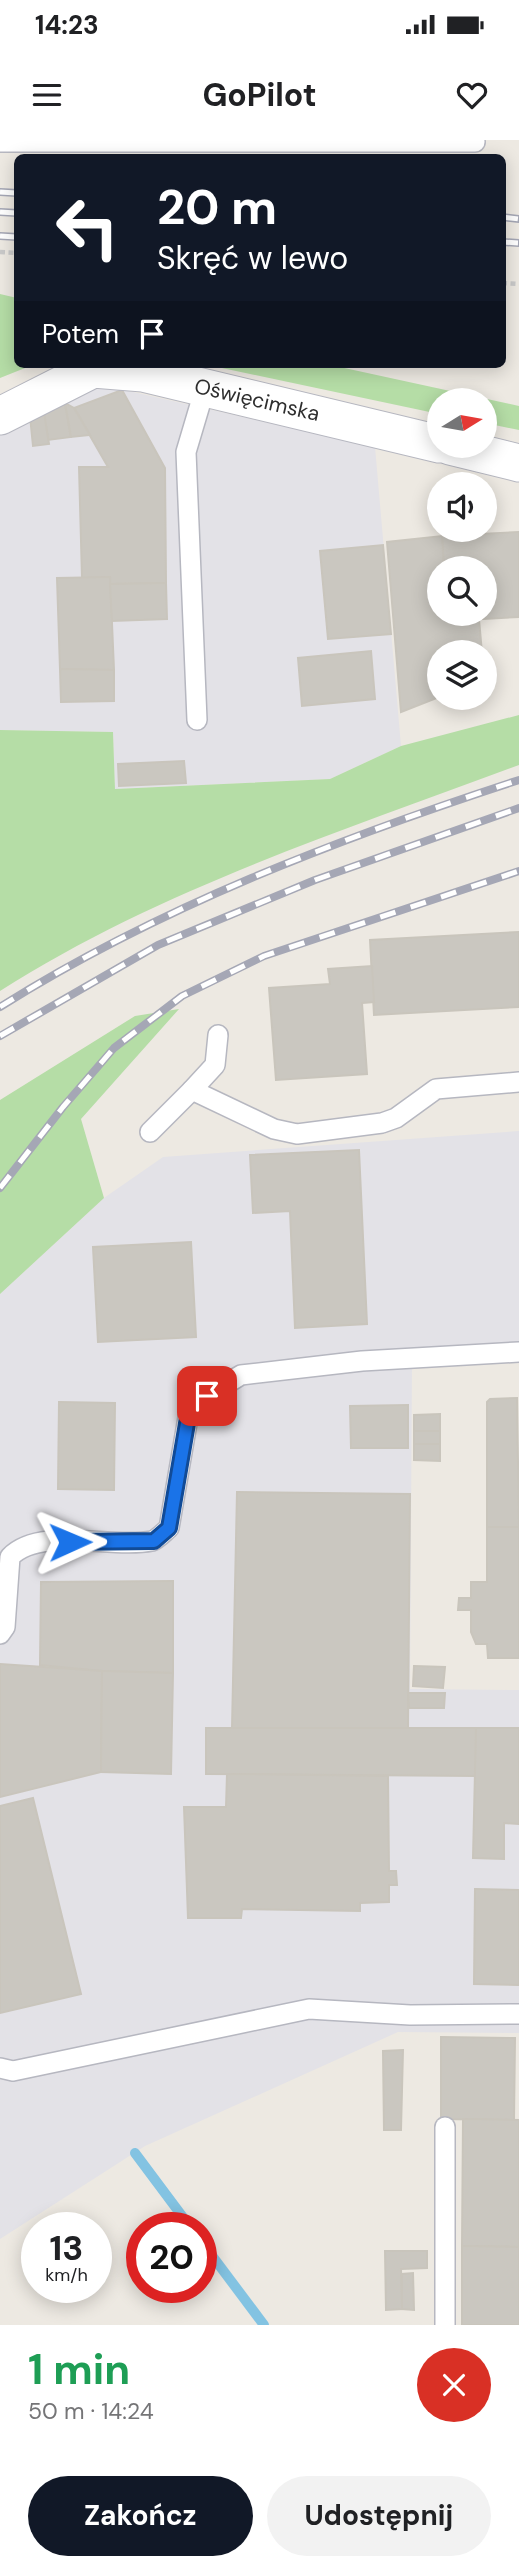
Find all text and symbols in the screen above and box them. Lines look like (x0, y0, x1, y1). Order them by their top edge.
text: 14:23 (35, 8, 99, 42)
text: GoPilot (202, 74, 317, 116)
icon: menu (28, 76, 66, 114)
icon: heart (453, 76, 491, 114)
text: 20 m (157, 175, 277, 239)
icon: left (42, 182, 133, 273)
text: Skręć w lewo (157, 237, 348, 279)
icon: arrive (133, 315, 171, 353)
text: Potem (42, 317, 119, 351)
street label: Oświęcimska (192, 372, 322, 428)
north arrow (427, 388, 497, 458)
map controls (427, 388, 497, 710)
button: sound (427, 472, 497, 542)
button: search (427, 556, 497, 626)
button: layers (427, 640, 497, 710)
pin (177, 1366, 237, 1426)
icon: arrive (188, 1377, 226, 1415)
position arrow (33, 1505, 107, 1579)
speed limit sign: 20 (126, 2212, 217, 2303)
text: 13 (50, 2225, 83, 2271)
text: km/h (45, 2263, 88, 2287)
text: 1 min (28, 2342, 130, 2397)
button: close (417, 2348, 491, 2422)
text: 50 m · 14:24 (28, 2396, 154, 2426)
button: Zakończ (28, 2476, 253, 2556)
button: Udostępnij (267, 2476, 491, 2556)

